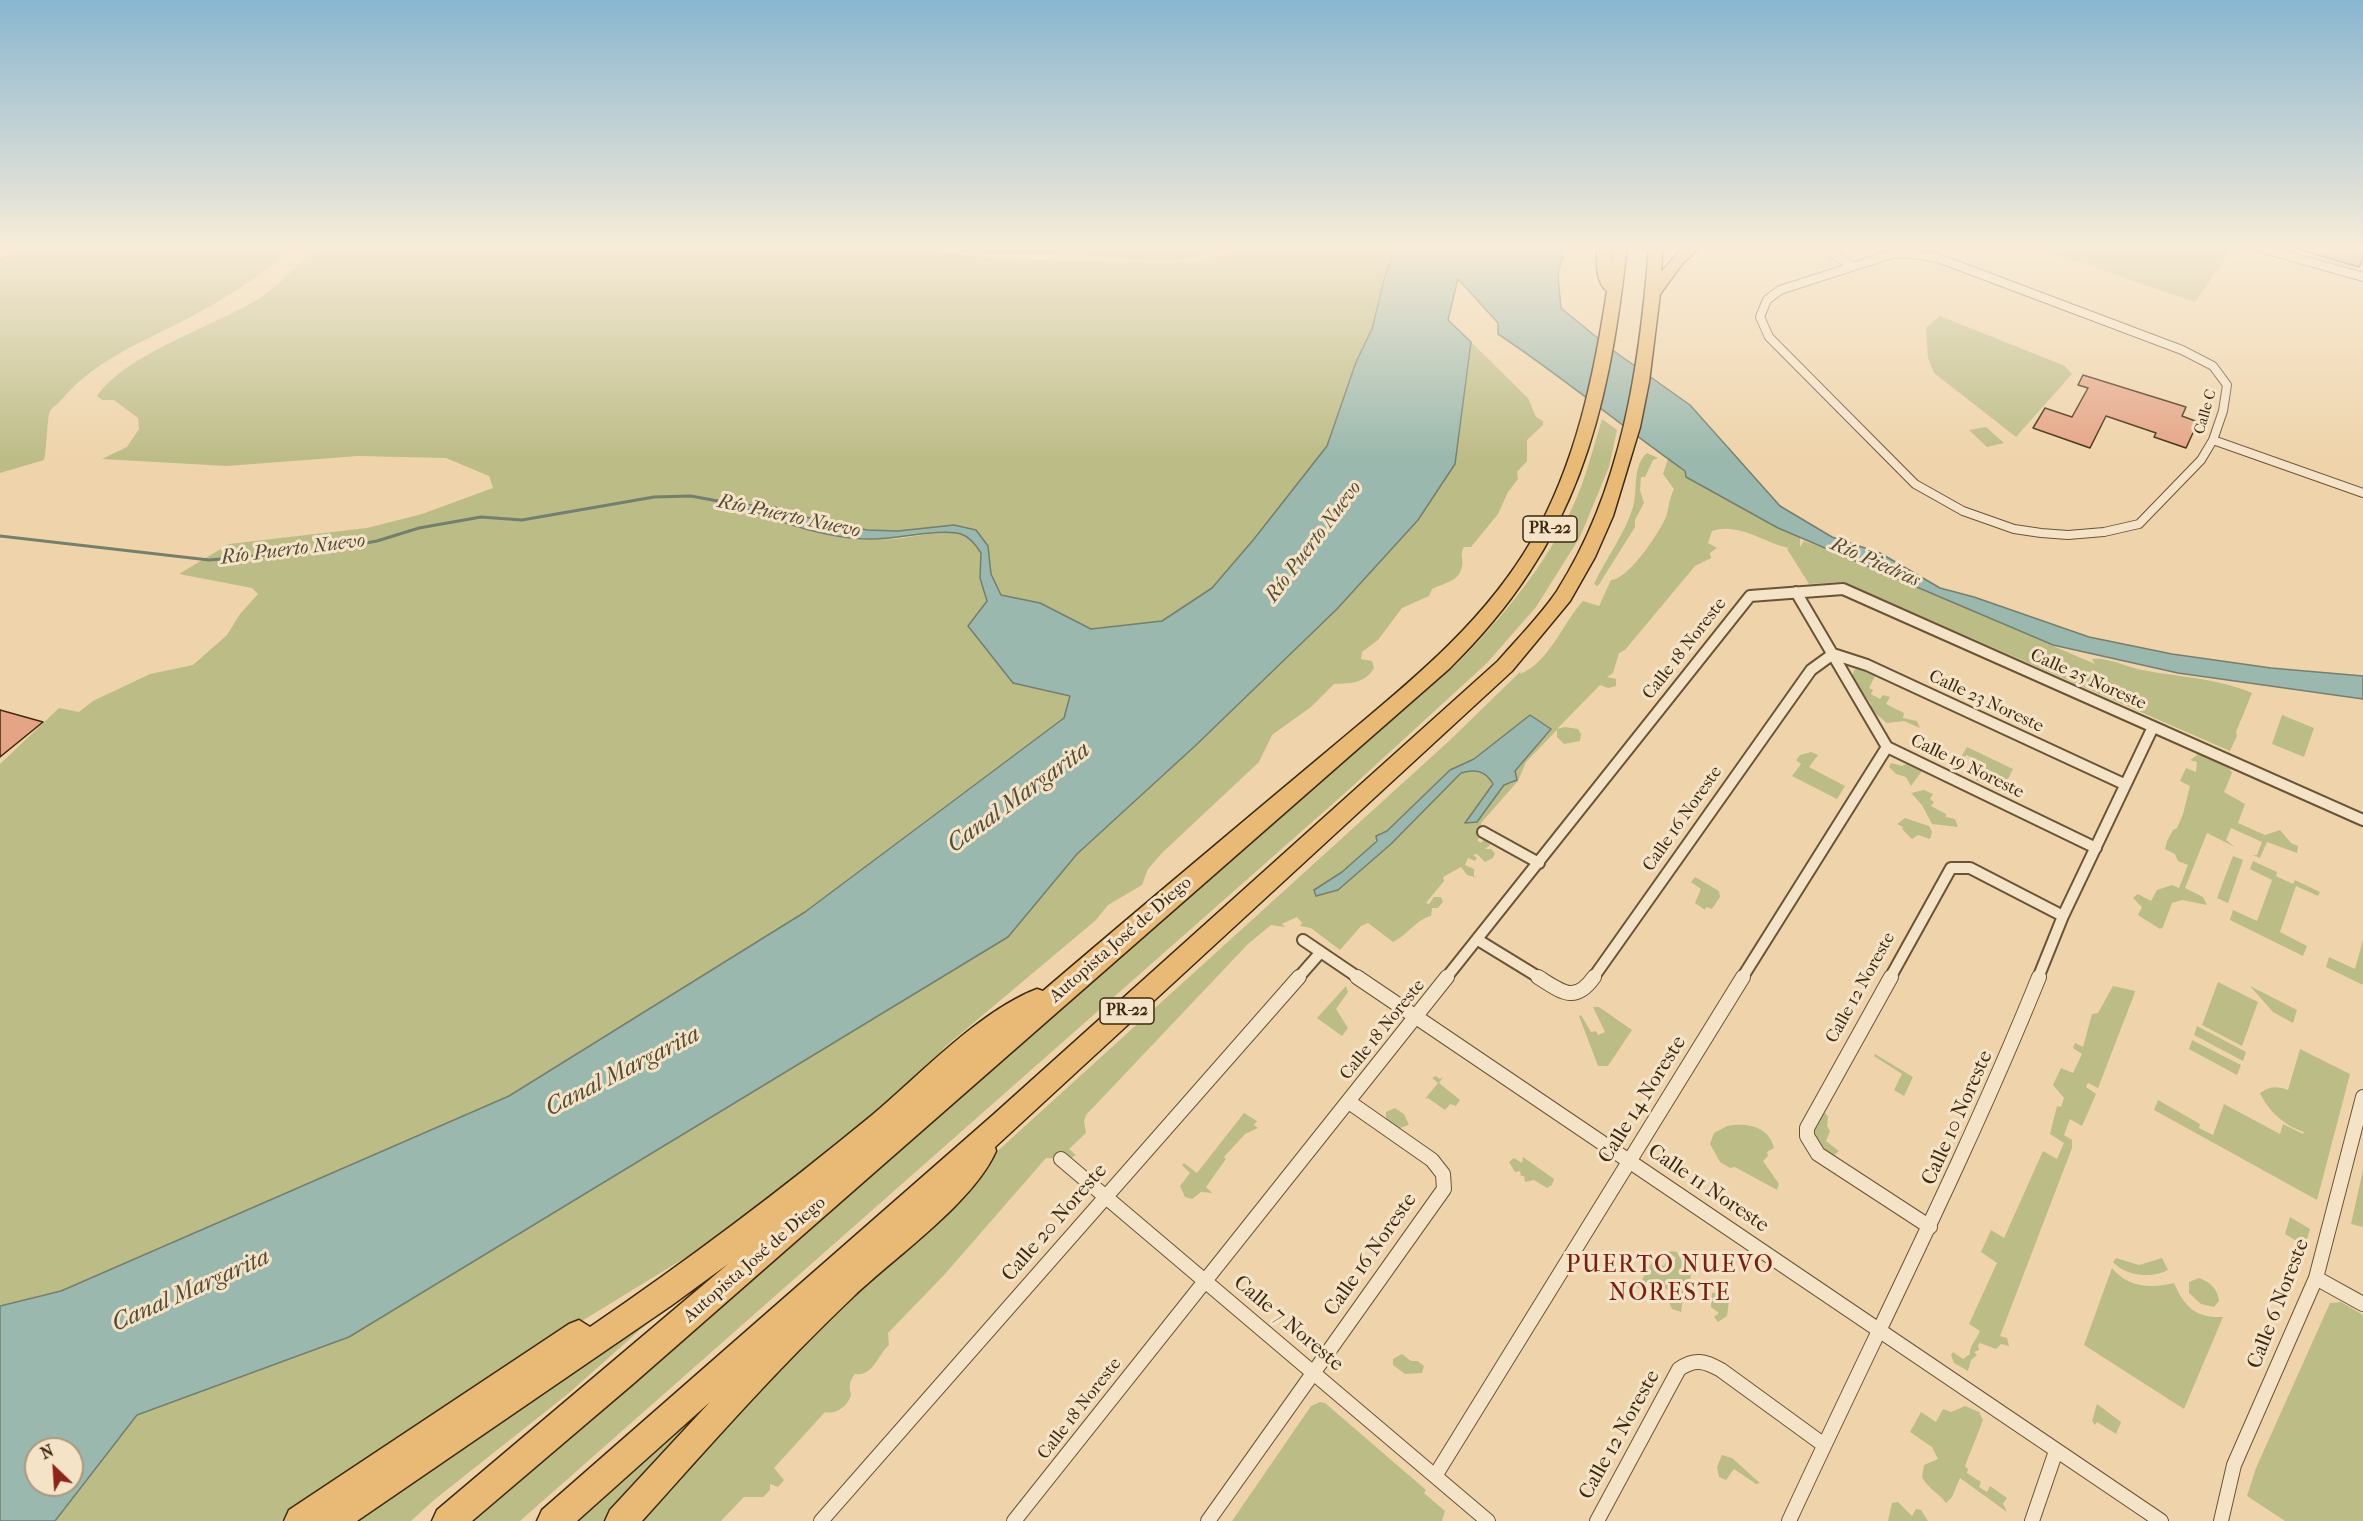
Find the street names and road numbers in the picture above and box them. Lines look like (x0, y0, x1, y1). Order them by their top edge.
street label: Calle C (2191, 387, 2221, 437)
road number: PR-22 (1523, 516, 1577, 542)
street label: Calle 18 Noreste (1639, 594, 1731, 704)
street label: Calle 25 Noreste (2027, 645, 2149, 715)
street label: Calle 23 Noreste (1925, 666, 2047, 738)
street label: Calle 19 Noreste (1907, 730, 2027, 804)
street label: Calle 16 Noreste (1639, 762, 1727, 876)
street label: Autopista José de Diego (1045, 872, 1197, 1008)
street label: Calle 12 Noreste (1822, 929, 1900, 1047)
street label: Calle 18 Noreste (1336, 975, 1430, 1085)
road number: PR-22 (1100, 998, 1154, 1024)
street label: Calle 14 Noreste (1594, 1032, 1692, 1168)
street label: Calle 10 Noreste (1917, 1047, 1999, 1189)
street label: Calle 11 Noreste (1643, 1139, 1773, 1239)
street label: Calle 20 Noreste (997, 1159, 1113, 1287)
street label: Calle 16 Noreste (1319, 1189, 1423, 1321)
street label: Autopista José de Diego (679, 1192, 831, 1328)
street label: Calle 6 Noreste (2243, 1236, 2315, 1372)
street label: Calle 7 Noreste (1228, 1271, 1348, 1377)
street label: Calle 18 Noreste (1034, 1354, 1126, 1464)
street label: Calle 12 Noreste (1574, 1366, 1666, 1504)

